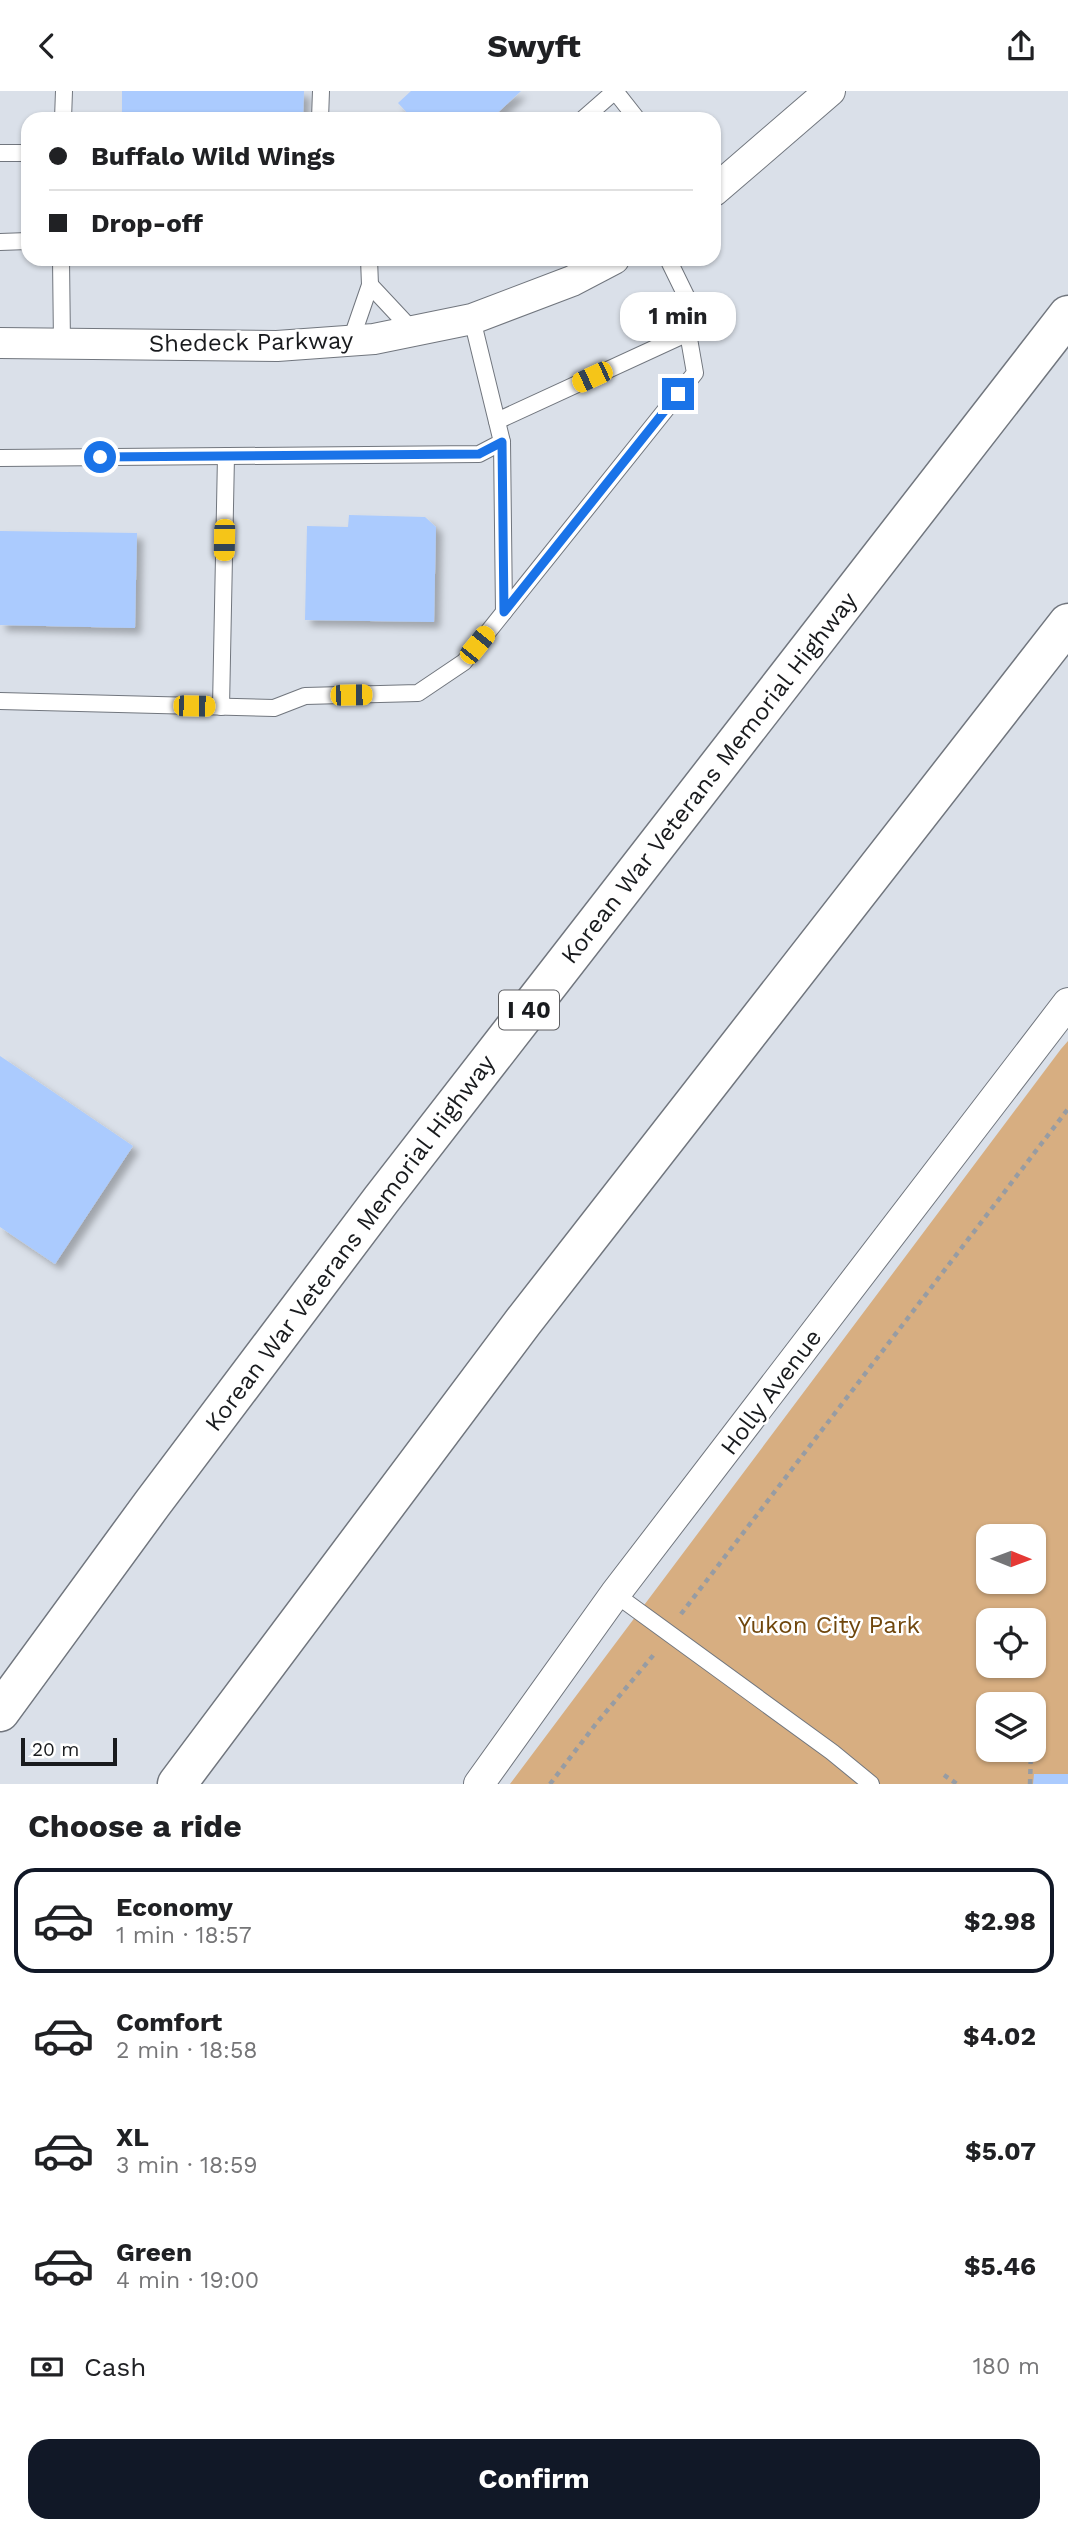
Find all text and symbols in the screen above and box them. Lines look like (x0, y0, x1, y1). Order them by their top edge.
icon: back (28, 27, 66, 65)
text: Swyft (487, 27, 581, 65)
icon: share (1002, 27, 1040, 65)
text: Buffalo Wild Wings (91, 141, 335, 171)
text: Drop-off (91, 208, 203, 238)
callout: 1 min (620, 293, 736, 341)
text: 1 min (648, 303, 708, 330)
street label: Shedeck Parkway (149, 326, 354, 358)
car (569, 359, 616, 395)
route end (662, 378, 694, 410)
route start (84, 441, 116, 473)
car (214, 519, 235, 561)
street label: Korean War Veterans Memorial Highway (555, 586, 863, 969)
car (456, 622, 499, 668)
car (330, 684, 373, 706)
car (173, 695, 216, 717)
road number: I 40 (499, 991, 559, 1029)
street label: Korean War Veterans Memorial Highway (199, 1049, 501, 1437)
street label: Holly Avenue (715, 1324, 827, 1460)
north arrow (976, 1524, 1046, 1594)
map controls (976, 1524, 1046, 1762)
button: locate (976, 1608, 1046, 1678)
park label: Yukon City Park (738, 1611, 921, 1639)
button: layers (976, 1692, 1046, 1762)
scale bar (21, 1735, 117, 1767)
text: 20 m (32, 1738, 79, 1761)
text: Choose a ride (28, 1807, 242, 1845)
icon: car (32, 1889, 95, 1952)
text: Economy (116, 1892, 233, 1922)
text: $2.98 (964, 1906, 1036, 1936)
text: 1 min · 18:57 (116, 1922, 252, 1949)
icon: car (32, 2004, 95, 2067)
text: Comfort (116, 2007, 222, 2037)
text: $4.02 (963, 2021, 1036, 2051)
text: 2 min · 18:58 (116, 2037, 257, 2064)
icon: car (32, 2119, 95, 2182)
text: XL (116, 2122, 149, 2152)
text: $5.07 (965, 2136, 1036, 2166)
text: 3 min · 18:59 (116, 2152, 257, 2179)
icon: car (32, 2234, 95, 2297)
text: Green (116, 2237, 192, 2267)
text: $5.46 (964, 2251, 1036, 2281)
text: 4 min · 19:00 (116, 2267, 259, 2294)
icon: cash (28, 2348, 66, 2386)
text: Cash (84, 2352, 146, 2382)
text: 180 m (973, 2353, 1040, 2380)
button: Confirm (28, 2439, 1040, 2519)

